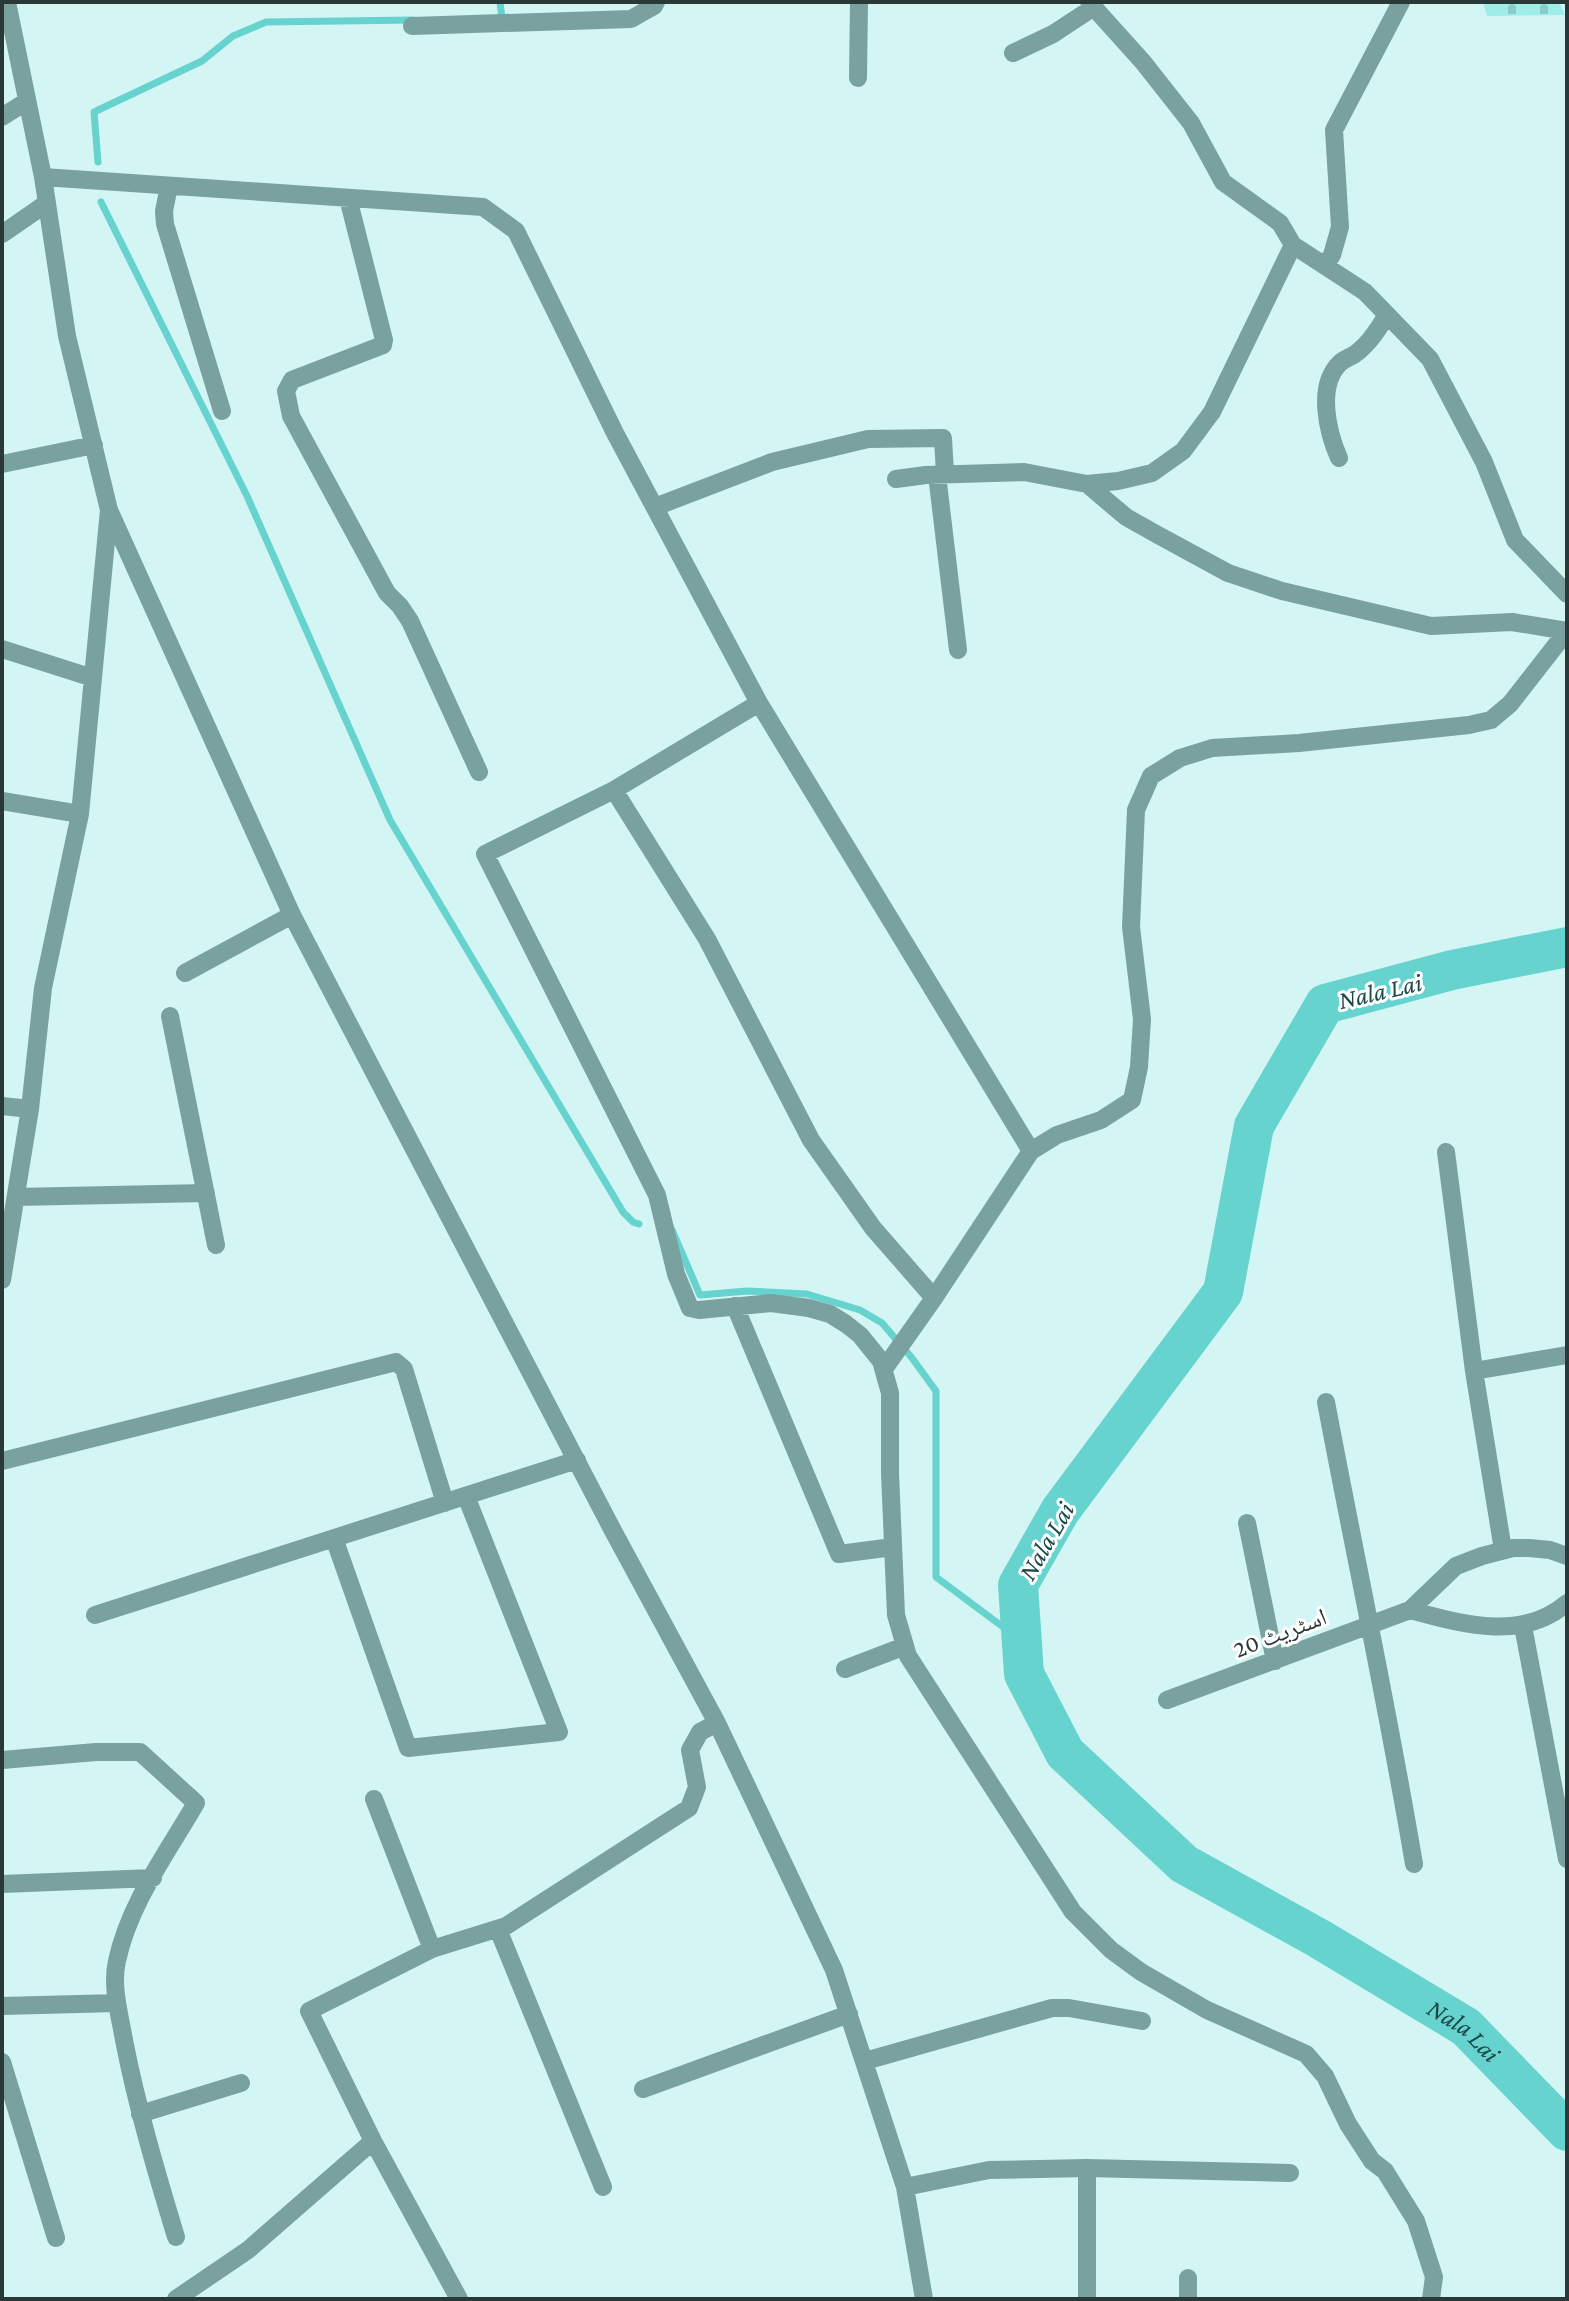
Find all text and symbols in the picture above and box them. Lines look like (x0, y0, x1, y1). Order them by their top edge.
water label: Nala Lai (1335, 968, 1425, 1015)
water label: Nala Lai (1013, 1497, 1080, 1585)
street label: اسٹریٹ 20 (1230, 1603, 1330, 1663)
water label: Nala Lai (1422, 1993, 1506, 2068)

